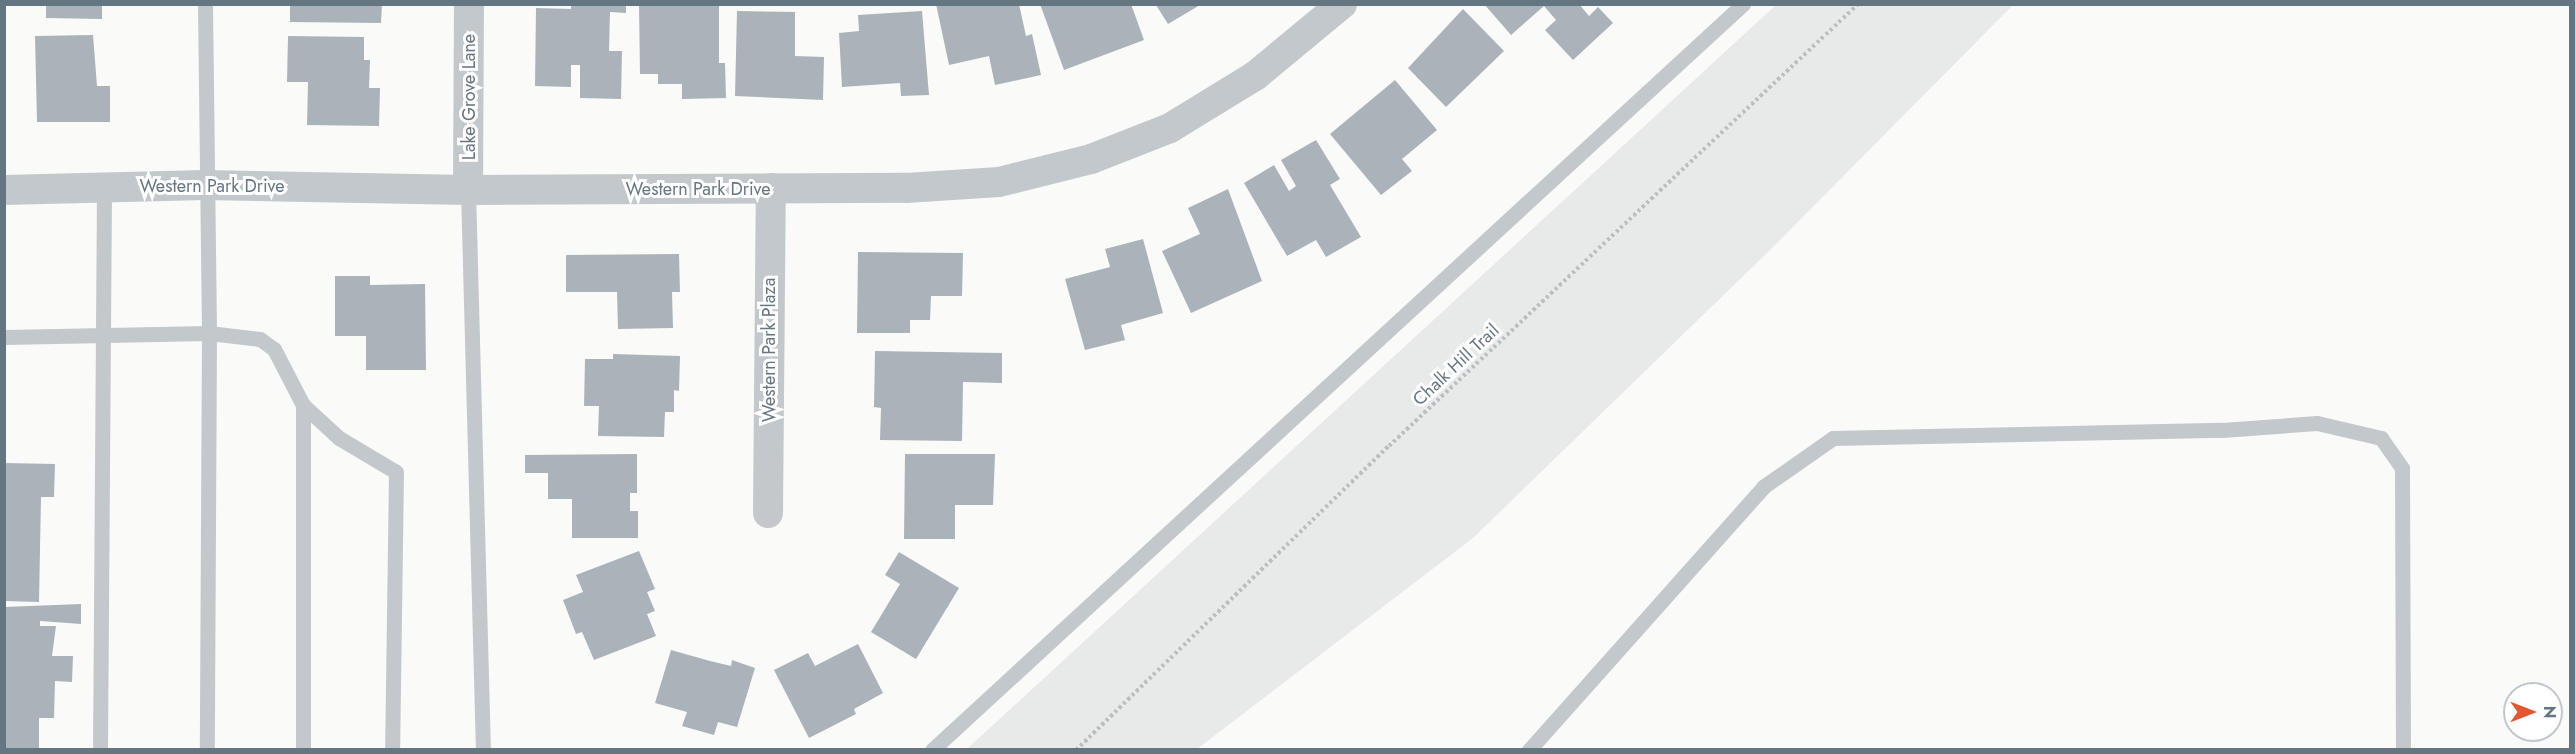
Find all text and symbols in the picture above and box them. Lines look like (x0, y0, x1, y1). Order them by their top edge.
street label: Lake Grove Lane (458, 34, 480, 160)
street label: Western Park Drive (139, 175, 285, 197)
street label: Western Park Drive (625, 178, 771, 200)
street label: Western Park Plaza (758, 278, 780, 422)
street label: Chalk Hill Trail (1409, 320, 1503, 410)
north arrow (2503, 682, 2563, 742)
text: N (2538, 706, 2561, 718)

